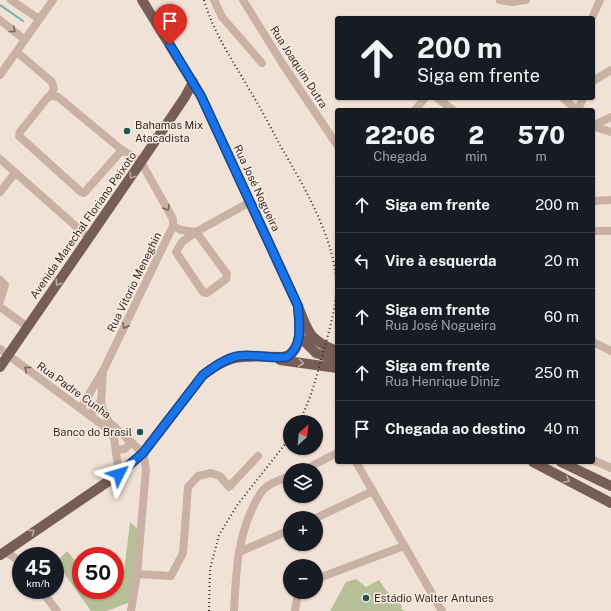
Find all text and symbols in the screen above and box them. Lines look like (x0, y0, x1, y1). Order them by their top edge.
pin (153, 4, 187, 45)
icon: arrive (159, 10, 181, 32)
street label: Rua Joaquim Dutra (268, 24, 330, 110)
one-way arrow (8, 25, 15, 32)
text: 200 m (417, 31, 502, 64)
icon: ahead (351, 32, 403, 84)
text: Siga em frente (417, 65, 540, 86)
place label: Bahamas Mix Atacadista (135, 119, 203, 144)
text: 22:06 (365, 121, 435, 149)
text: 2 (469, 121, 484, 149)
text: 570 (517, 121, 565, 149)
marker: Bahamas Mix Atacadista (122, 126, 132, 136)
street label: Rua José Nogueira (232, 143, 282, 233)
street label: Avenida Marechal Floriano Peixoto (28, 149, 138, 301)
text: Chegada (373, 149, 427, 164)
text: min (465, 149, 487, 164)
text: m (536, 149, 547, 164)
one-way arrow (130, 171, 137, 178)
icon: ahead (351, 194, 373, 216)
text: Siga em frente (385, 196, 490, 213)
text: 200 m (535, 196, 579, 213)
one-way arrow (162, 204, 170, 212)
street label: Rua Vitorio Meneghin (105, 230, 163, 334)
icon: left (351, 250, 373, 272)
text: Vire à esquerda (385, 252, 497, 269)
text: 20 m (544, 252, 579, 269)
one-way arrow (56, 278, 63, 285)
text: Siga em frente (385, 301, 490, 318)
icon: ahead (351, 306, 373, 328)
text: 60 m (544, 308, 579, 325)
text: Rua José Nogueira (385, 318, 496, 333)
one-way arrow (122, 321, 130, 329)
text: Siga em frente (385, 357, 490, 374)
one-way arrow (298, 358, 304, 367)
street label: Rua Padre Cunha (35, 359, 113, 421)
icon: ahead (351, 362, 373, 384)
text: 250 m (535, 364, 579, 381)
one-way arrow (24, 366, 31, 374)
text: Rua Henrique Diniz (385, 374, 500, 389)
north arrow (283, 415, 323, 455)
map controls (283, 415, 323, 599)
icon: arrive (351, 418, 373, 440)
text: Chegada ao destino (385, 420, 526, 437)
text: 40 m (544, 420, 579, 437)
place label: Banco do Brasil (53, 426, 132, 438)
marker: Banco do Brasil (135, 427, 145, 437)
position arrow (98, 453, 140, 495)
button: layers (283, 463, 323, 503)
one-way arrow (562, 475, 570, 483)
button: + (283, 511, 323, 551)
one-way arrow (28, 529, 35, 537)
speed limit sign: 50 (72, 547, 124, 599)
text: 45 (25, 556, 51, 580)
button: − (283, 559, 323, 599)
text: km/h (26, 577, 50, 589)
place label: Estádio Walter Antunes (374, 592, 494, 604)
marker: Estádio Walter Antunes (361, 593, 371, 603)

